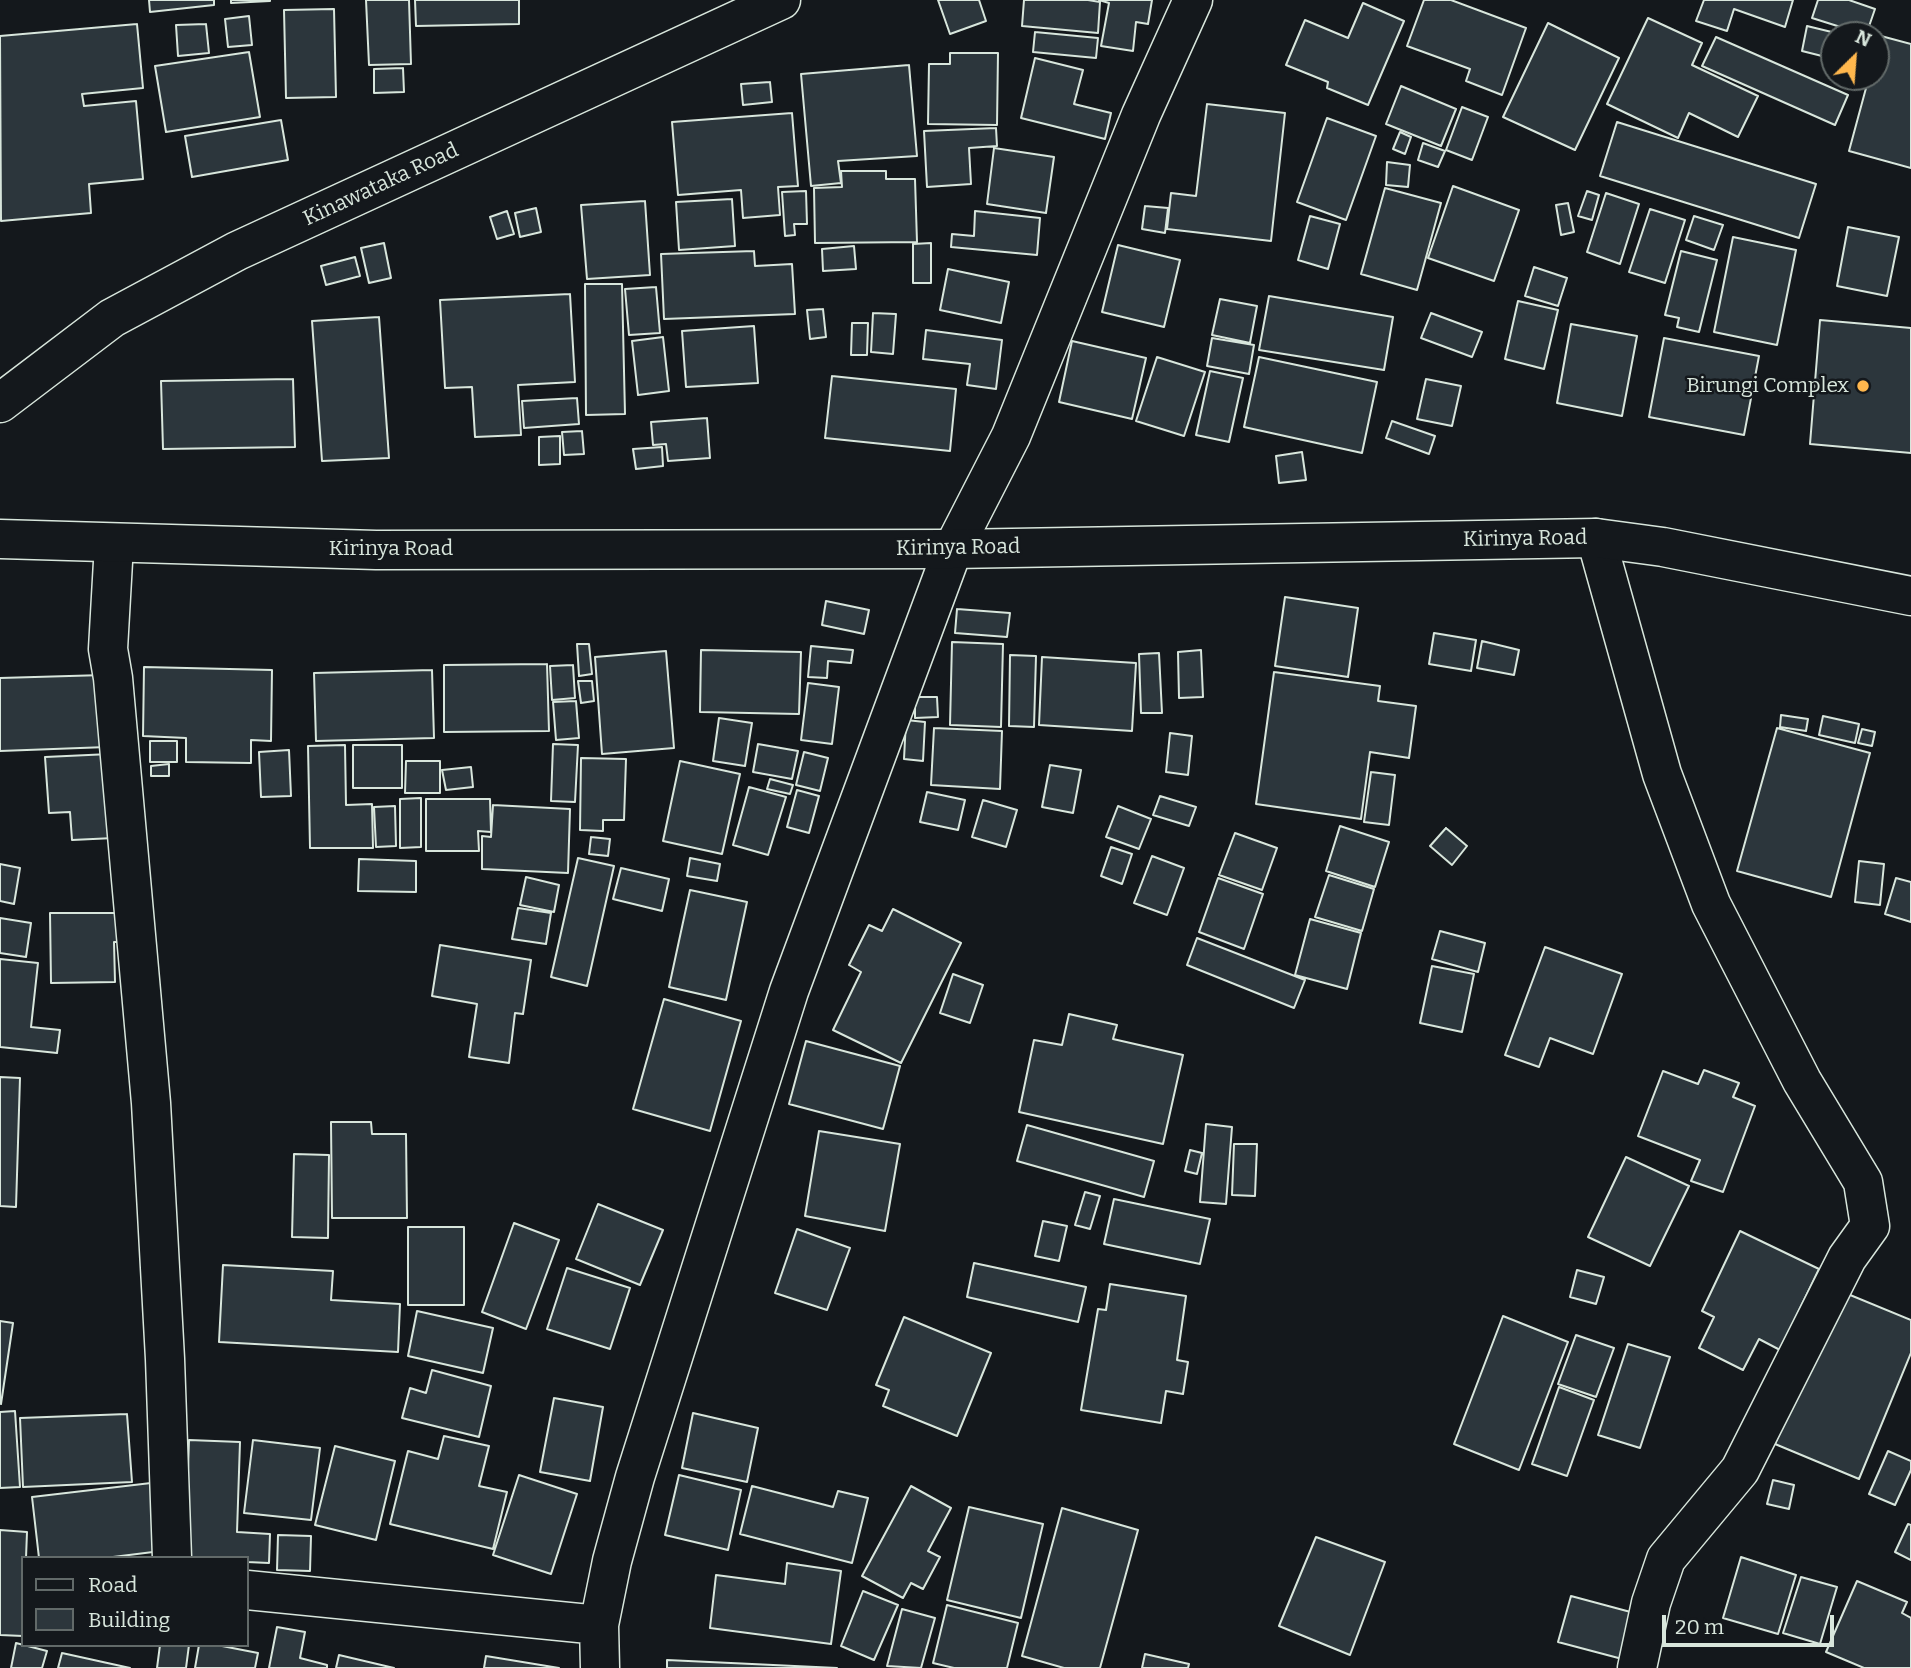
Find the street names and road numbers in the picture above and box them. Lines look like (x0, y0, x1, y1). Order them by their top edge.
street label: Kinawataka Road (299, 138, 463, 232)
street label: Kirinya Road (1463, 525, 1587, 553)
street label: Kirinya Road (896, 534, 1020, 562)
street label: Kirinya Road (329, 536, 453, 562)

